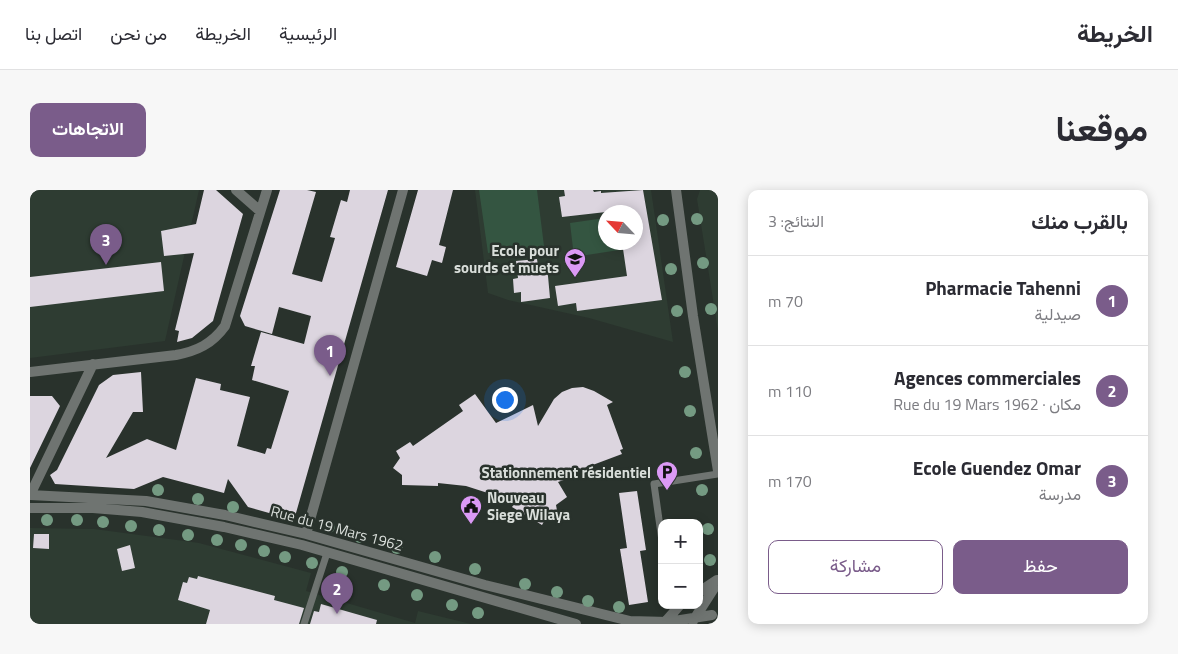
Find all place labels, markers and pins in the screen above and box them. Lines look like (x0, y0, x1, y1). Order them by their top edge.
pin: 3 (90, 224, 122, 265)
place label: Ecole pour sourds et muets (454, 239, 559, 279)
school or university icon: Ecole pour sourds et muets (563, 247, 587, 278)
pin: 1 (314, 335, 346, 376)
parking icon: Stationnement résidentiel (655, 460, 679, 491)
place label: Stationnement résidentiel (482, 461, 651, 484)
place label: Nouveau Siege Wilaya (487, 486, 570, 526)
public building icon: Nouveau Siege Wilaya (459, 494, 483, 525)
pin: 2 (321, 573, 353, 614)

